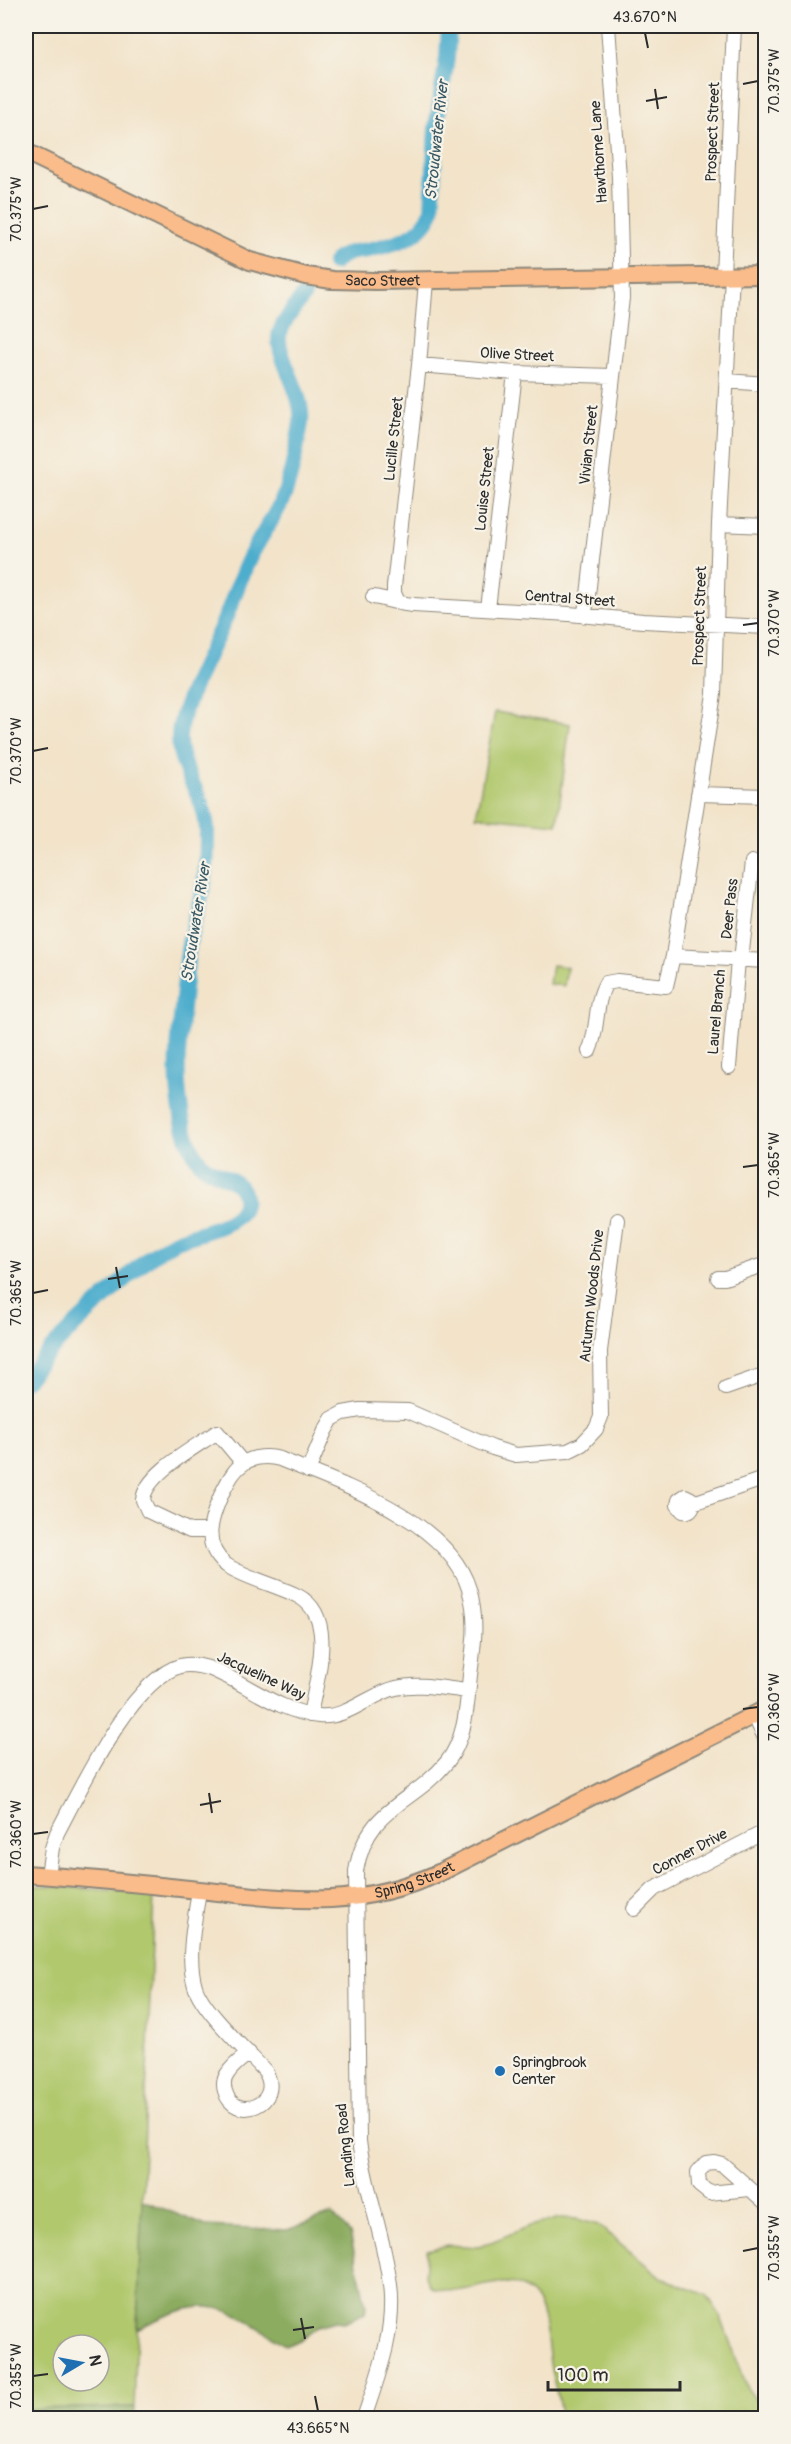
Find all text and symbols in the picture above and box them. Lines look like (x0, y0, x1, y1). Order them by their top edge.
text: 43.670°N (613, 8, 677, 27)
text: 70.375°W (765, 48, 784, 114)
water label: Stroudwater River (421, 77, 453, 201)
street label: Prospect Street (702, 81, 724, 182)
street label: Hawthorne Lane (586, 99, 612, 204)
text: 70.375°W (7, 176, 26, 242)
street label: Saco Street (345, 271, 421, 291)
street label: Olive Street (479, 344, 556, 366)
street label: Lucille Street (380, 395, 408, 482)
street label: Vivian Street (575, 403, 603, 486)
street label: Louise Street (471, 445, 499, 532)
street label: Prospect Street (689, 565, 711, 666)
street label: Central Street (524, 586, 617, 612)
text: 70.370°W (765, 589, 784, 657)
text: 70.370°W (7, 717, 26, 785)
water label: Stroudwater River (177, 859, 216, 983)
street label: Deer Pass (717, 877, 743, 940)
street label: Laurel Branch (704, 969, 730, 1055)
text: 70.365°W (765, 1132, 784, 1198)
street label: Autumn Woods Drive (576, 1228, 608, 1363)
text: 70.365°W (7, 1260, 26, 1326)
street label: Jacqueline Way (214, 1647, 309, 1705)
text: 70.360°W (765, 1673, 784, 1741)
text: 70.360°W (7, 1800, 26, 1868)
street label: Conner Drive (649, 1824, 731, 1880)
street label: Spring Street (373, 1857, 458, 1903)
place label: Springbrook Center (512, 2053, 587, 2089)
marker: Springbrook Center (493, 2064, 507, 2078)
street label: Landing Road (332, 2102, 360, 2188)
text: 70.355°W (765, 2215, 784, 2281)
north arrow (51, 2333, 111, 2393)
text: 70.355°W (7, 2343, 26, 2409)
text: N (84, 2354, 106, 2368)
scale bar (548, 2354, 680, 2392)
text: 100 m (557, 2364, 609, 2387)
text: 43.665°N (287, 2419, 349, 2438)

